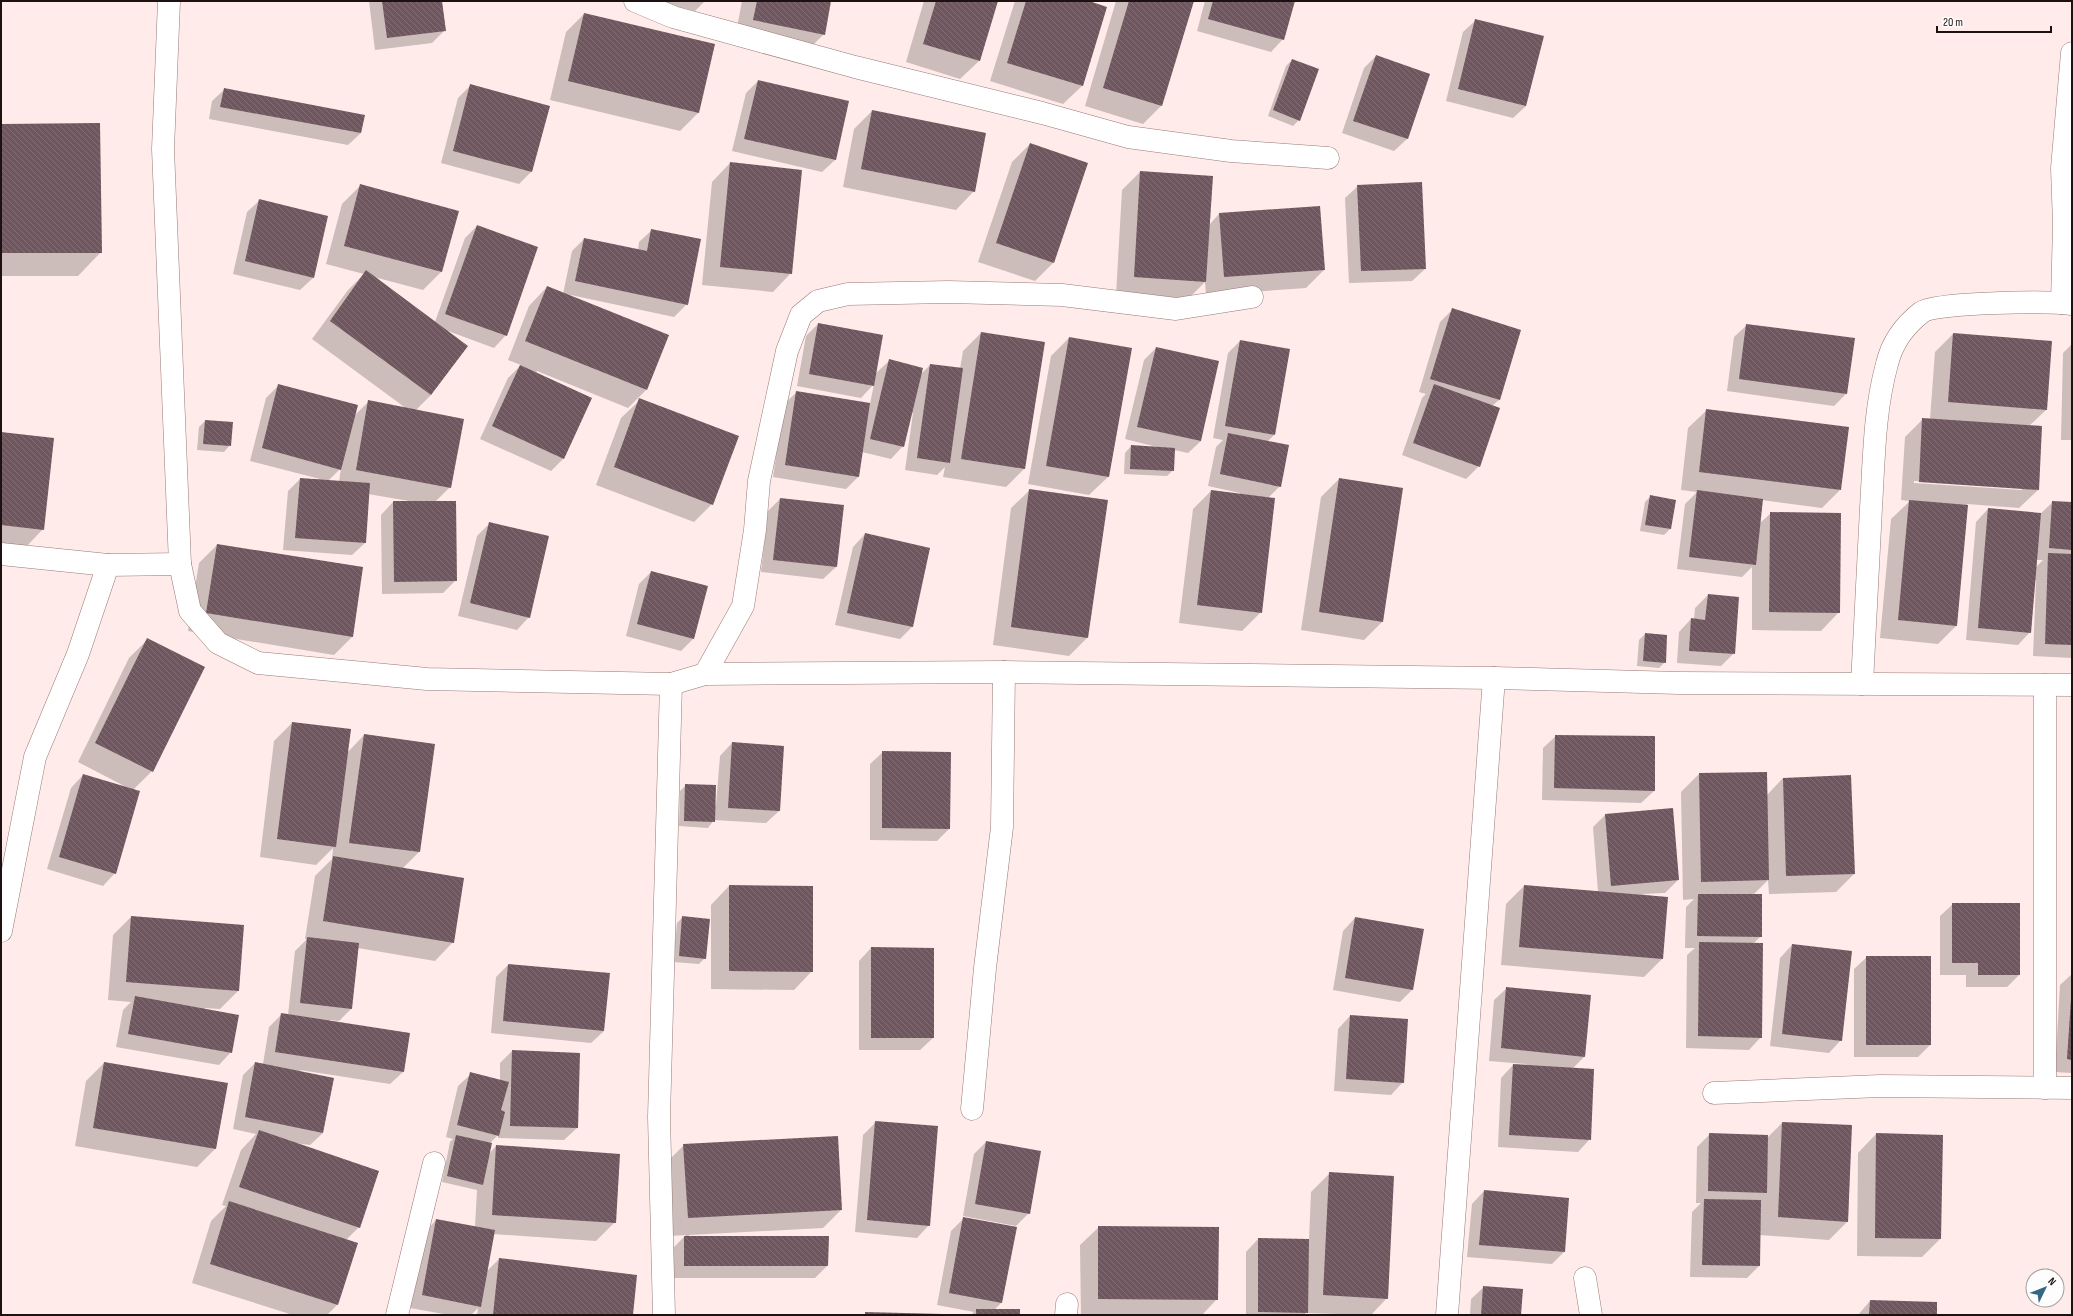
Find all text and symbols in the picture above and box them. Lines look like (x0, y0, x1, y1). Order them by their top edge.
scale bar (1937, 8, 2051, 34)
text: 20 m (1943, 15, 1963, 30)
north arrow (2025, 1268, 2065, 1308)
text: N (2045, 1275, 2059, 1288)

